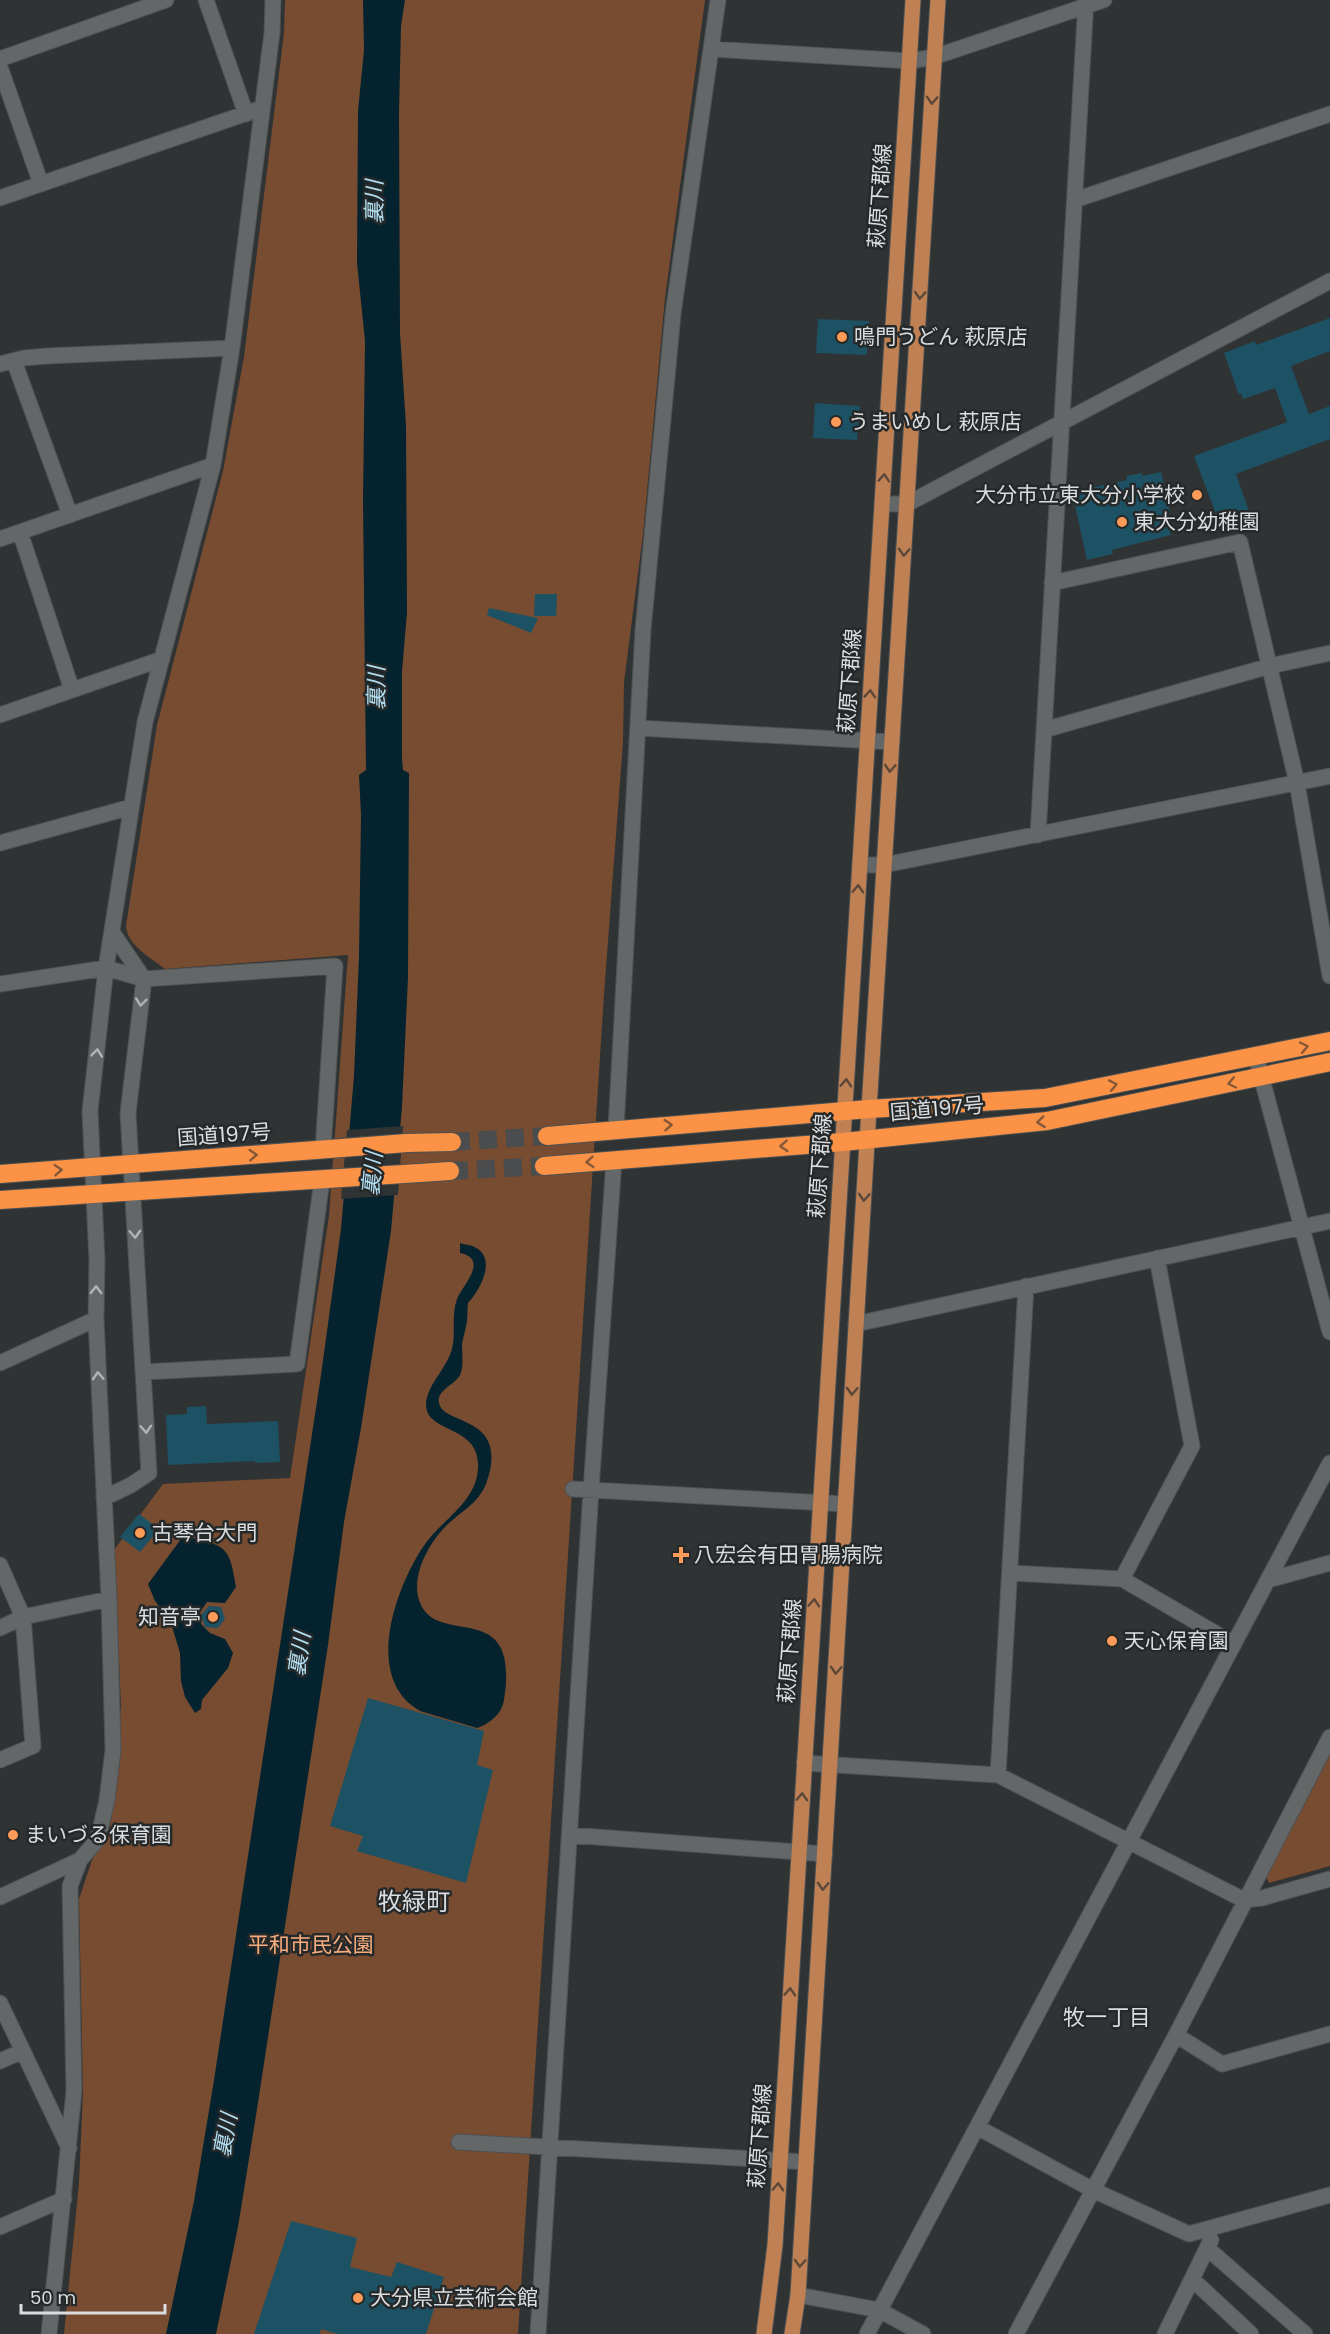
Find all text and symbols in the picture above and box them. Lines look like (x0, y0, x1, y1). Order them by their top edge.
one-way arrow (925, 96, 938, 105)
street label: 萩原下郡線 (861, 143, 898, 249)
water label: 裏川 (359, 178, 390, 224)
one-way arrow (913, 290, 926, 299)
place label: 鳴門うどん 萩原店 (854, 322, 1028, 351)
marker: 鳴門うどん 萩原店 (835, 330, 849, 344)
place label: うまいめし 萩原店 (848, 407, 1022, 436)
marker: うまいめし 萩原店 (829, 415, 843, 429)
one-way arrow (877, 474, 890, 483)
place label: 大分市立東大分小学校 (975, 480, 1185, 509)
marker: 大分市立東大分小学校 (1190, 488, 1204, 502)
place label: 東大分幼稚園 (1134, 507, 1260, 536)
marker: 東大分幼稚園 (1115, 515, 1129, 529)
one-way arrow (897, 548, 910, 557)
street label: 萩原下郡線 (831, 628, 868, 734)
water label: 裏川 (361, 664, 392, 710)
one-way arrow (864, 689, 877, 698)
one-way arrow (884, 763, 897, 773)
one-way arrow (852, 884, 865, 893)
one-way arrow (135, 997, 148, 1006)
one-way arrow (1299, 1041, 1309, 1054)
one-way arrow (90, 1049, 102, 1058)
one-way arrow (1227, 1076, 1237, 1089)
one-way arrow (840, 1079, 853, 1088)
one-way arrow (1108, 1079, 1118, 1092)
street label: 国道197号 (889, 1090, 985, 1127)
street label: 萩原下郡線 (801, 1113, 838, 1219)
one-way arrow (1036, 1115, 1045, 1128)
street label: 国道197号 (176, 1117, 272, 1152)
one-way arrow (664, 1119, 673, 1132)
one-way arrow (779, 1139, 788, 1152)
one-way arrow (248, 1149, 257, 1162)
water label: 裏川 (355, 1149, 390, 1197)
one-way arrow (585, 1155, 594, 1168)
one-way arrow (54, 1164, 63, 1177)
one-way arrow (858, 1192, 871, 1201)
one-way arrow (128, 1230, 141, 1239)
one-way arrow (90, 1286, 102, 1295)
one-way arrow (92, 1372, 105, 1381)
one-way arrow (846, 1387, 859, 1396)
one-way arrow (139, 1424, 152, 1433)
place label: 古琴台大門 (152, 1518, 257, 1547)
marker: 古琴台大門 (133, 1526, 147, 1540)
place label: 八宏会有田胃腸病院 (694, 1540, 883, 1569)
marker: 八宏会有田胃腸病院 (672, 1546, 690, 1564)
street label: 萩原下郡線 (771, 1598, 808, 1704)
one-way arrow (807, 1598, 820, 1607)
place label: 知音亭 (138, 1602, 201, 1631)
marker: 知音亭 (206, 1610, 220, 1624)
place label: 天心保育園 (1124, 1626, 1229, 1655)
water label: 裏川 (281, 1628, 318, 1678)
marker: 天心保育園 (1105, 1634, 1119, 1648)
one-way arrow (829, 1665, 842, 1674)
one-way arrow (796, 1793, 809, 1802)
place label: まいづる保育園 (25, 1820, 172, 1849)
marker: まいづる保育園 (6, 1828, 20, 1842)
one-way arrow (816, 1881, 829, 1890)
district label: 牧緑町 (378, 1885, 450, 1918)
park label: 平和市民公園 (248, 1930, 374, 1959)
one-way arrow (783, 1987, 796, 1997)
district label: 牧一丁目 (1063, 2002, 1151, 2033)
street label: 萩原下郡線 (741, 2083, 778, 2189)
water label: 裏川 (206, 2109, 245, 2159)
one-way arrow (771, 2182, 784, 2191)
one-way arrow (794, 2258, 807, 2267)
scale bar (21, 2277, 165, 2315)
place label: 大分県立芸術会館 (370, 2283, 538, 2312)
text: 50 m (30, 2285, 76, 2310)
marker: 大分県立芸術会館 (351, 2291, 365, 2305)

